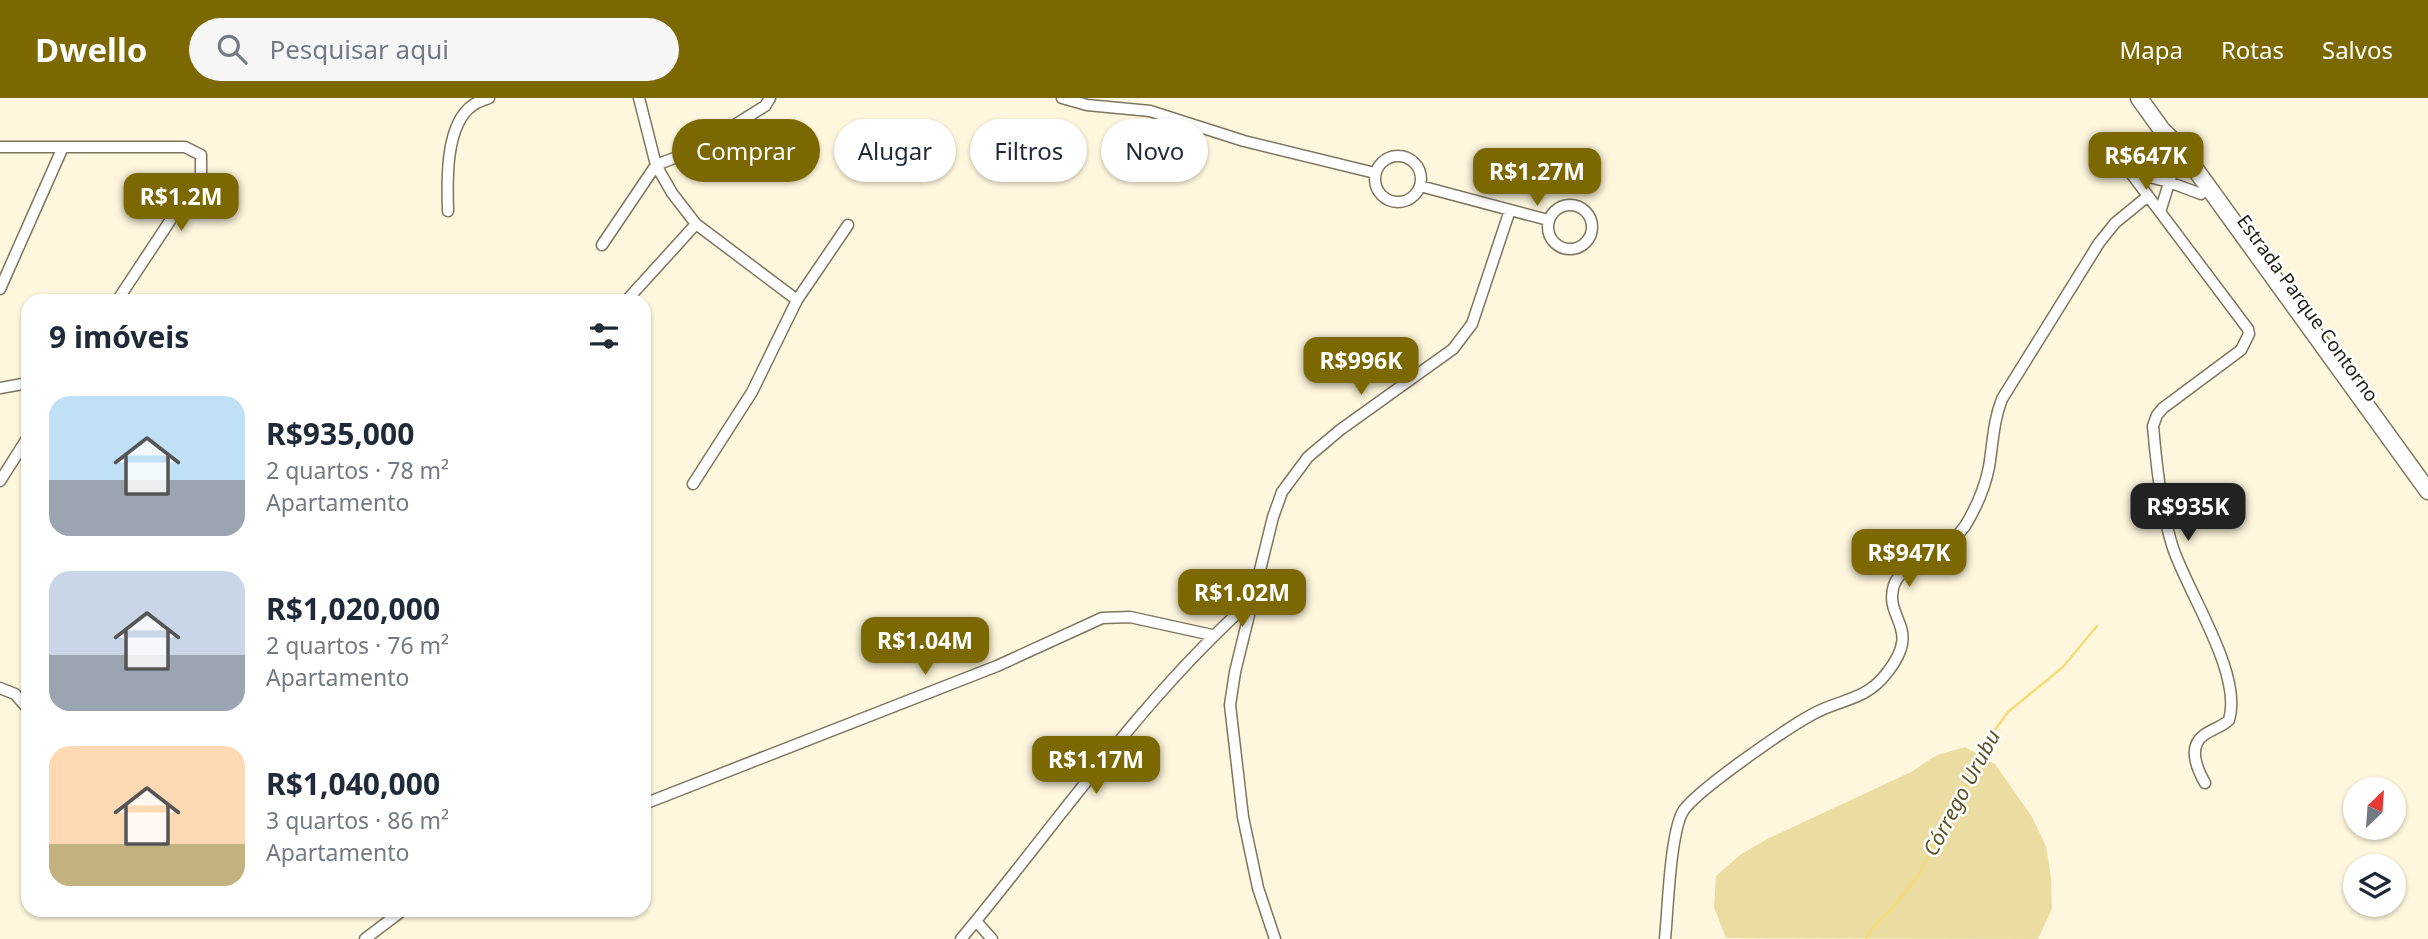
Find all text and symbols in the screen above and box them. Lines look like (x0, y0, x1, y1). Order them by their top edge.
search box (189, 18, 679, 81)
text: Dwello (35, 27, 147, 72)
icon: search (213, 30, 251, 68)
text: Pesquisar aqui (269, 31, 449, 67)
text: Mapa (2119, 33, 2183, 66)
text: Rotas (2221, 33, 2284, 66)
text: Salvos (2322, 33, 2393, 66)
chip: Comprar (672, 119, 820, 182)
chip: Alugar (834, 119, 956, 182)
chip: Filtros (970, 119, 1087, 182)
chip: Novo (1101, 119, 1208, 182)
pin: R$647K (2089, 132, 2203, 192)
text: R$647K (2105, 139, 2187, 171)
pin: R$1.27M (1472, 148, 1602, 208)
text: R$1.27M (1489, 155, 1585, 187)
pin: R$1.2M (124, 174, 238, 233)
text: R$1.2M (140, 180, 222, 212)
street label: Estrada Parque Contorno (2231, 209, 2385, 407)
text: 9 imóveis (49, 316, 189, 357)
icon: filters (585, 317, 623, 355)
pin: R$996K (1304, 338, 1418, 397)
text: R$996K (1320, 344, 1402, 376)
text: R$935,000 (266, 413, 414, 454)
icon: home (105, 424, 189, 508)
text: 2 quartos · 78 m² (266, 454, 449, 486)
pin: R$935K (2131, 484, 2245, 543)
text: Apartamento (266, 486, 409, 518)
text: R$935K (2147, 490, 2229, 522)
pin: R$947K (1852, 530, 1966, 589)
text: R$947K (1868, 536, 1950, 568)
pin: R$1.02M (1177, 570, 1307, 629)
text: R$1.02M (1194, 576, 1290, 608)
text: R$1,020,000 (266, 588, 440, 629)
icon: home (105, 599, 189, 683)
pin: R$1.04M (860, 618, 990, 677)
text: R$1.04M (877, 624, 973, 656)
text: 2 quartos · 76 m² (266, 629, 449, 661)
text: Apartamento (266, 661, 409, 693)
water label: Córrego Urubu (1916, 724, 2006, 861)
pin: R$1.17M (1031, 736, 1161, 796)
text: R$1.17M (1048, 743, 1144, 775)
text: R$1,040,000 (266, 763, 440, 804)
icon: home (105, 774, 189, 858)
north arrow (2343, 777, 2406, 840)
map controls (2343, 777, 2406, 917)
text: 3 quartos · 86 m² (266, 804, 449, 836)
text: Apartamento (266, 836, 409, 868)
button: layers (2343, 854, 2406, 917)

